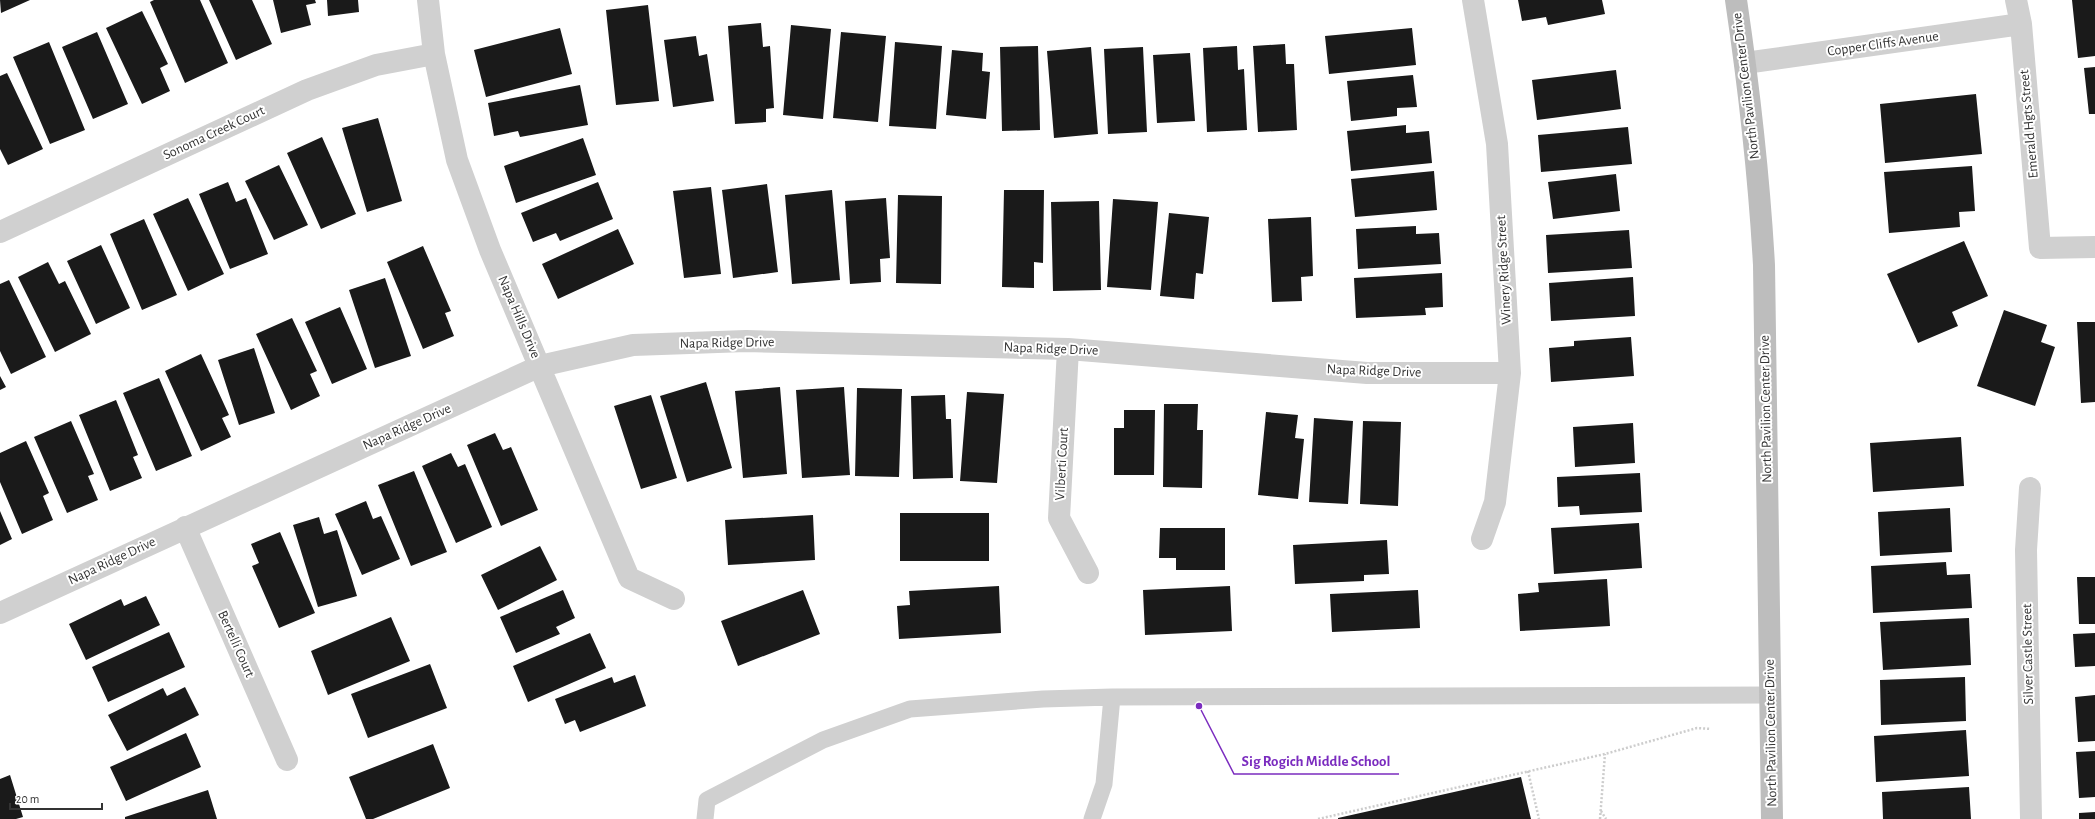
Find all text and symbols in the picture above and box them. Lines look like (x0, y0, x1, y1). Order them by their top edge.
street label: North Pavilion Center Drive (1730, 12, 1762, 160)
street label: Copper Cliffs Avenue (1826, 29, 1940, 59)
street label: Emerald Hgts Street (2017, 69, 2041, 179)
street label: Sonoma Creek Court (161, 103, 267, 163)
street label: Winery Ridge Street (1494, 214, 1514, 325)
street label: Napa Hills Drive (495, 274, 543, 360)
street label: Napa Ridge Drive (679, 335, 775, 351)
street label: North Pavilion Center Drive (1758, 335, 1774, 483)
street label: Napa Ridge Drive (1003, 340, 1099, 358)
street label: Napa Ridge Drive (1326, 362, 1422, 380)
street label: Napa Ridge Drive (361, 401, 453, 453)
street label: Vilberti Court (1053, 427, 1071, 501)
street label: Napa Ridge Drive (66, 535, 158, 587)
street label: Silver Castle Street (2020, 603, 2036, 705)
street label: Bertelli Court (215, 608, 257, 680)
street label: North Pavilion Center Drive (1763, 659, 1779, 807)
callout: Sig Rogich Middle School (1234, 747, 1399, 774)
text: Sig Rogich Middle School (1242, 754, 1390, 769)
scale bar (10, 785, 102, 811)
text: 20 m (16, 793, 39, 805)

